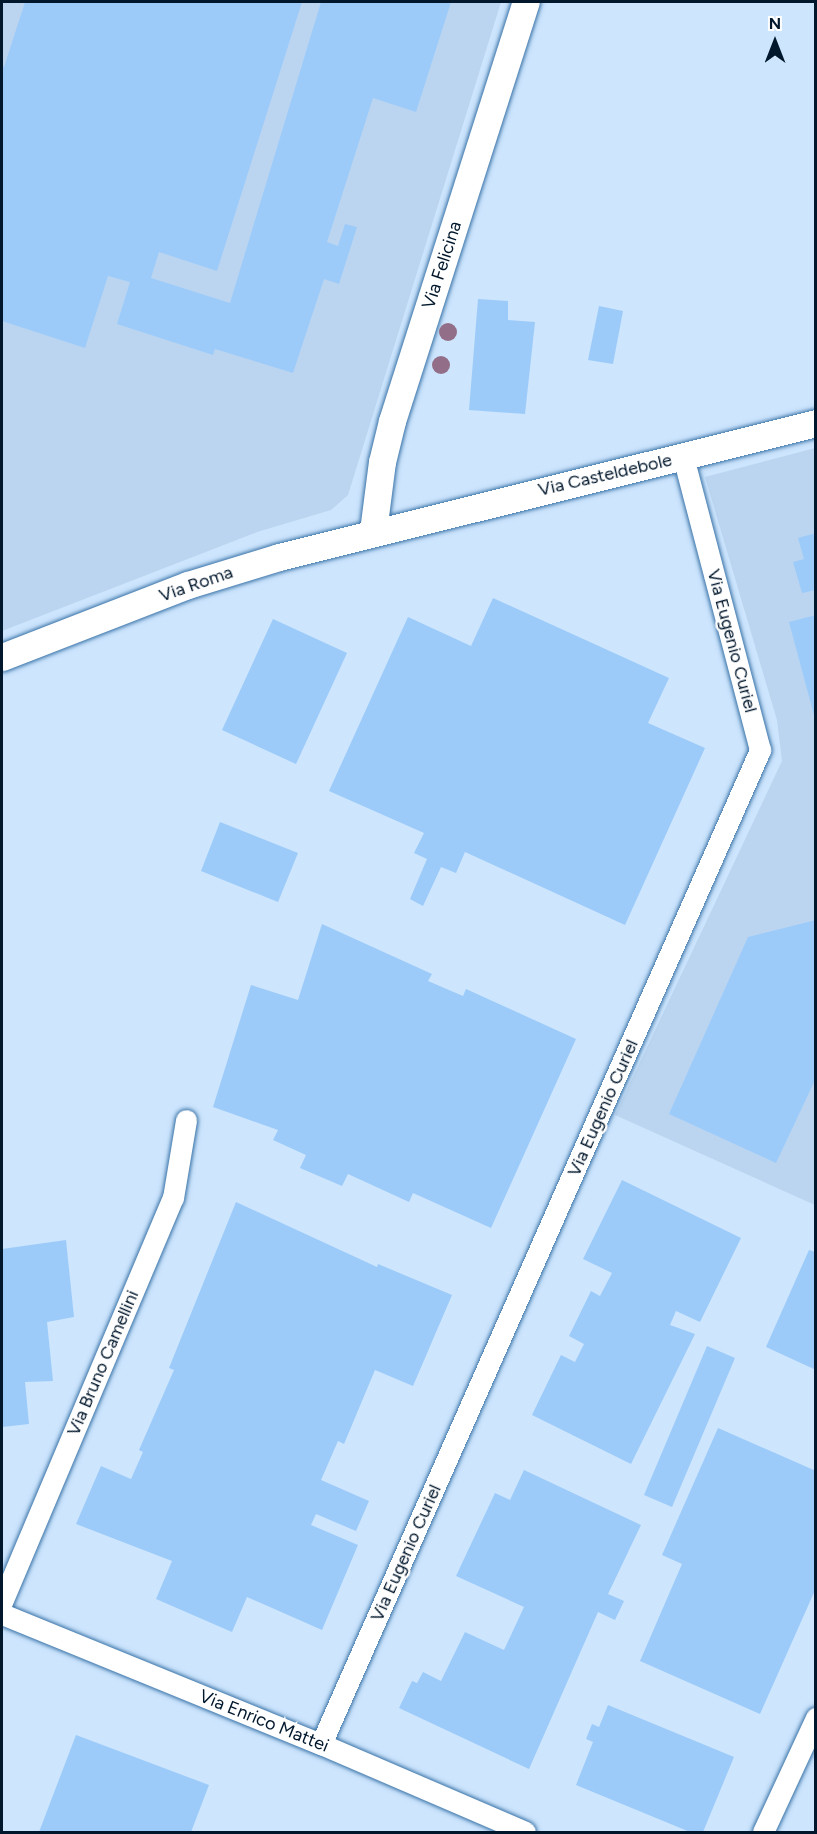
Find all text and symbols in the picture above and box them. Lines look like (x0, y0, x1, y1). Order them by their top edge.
north arrow (745, 12, 805, 72)
text: N (769, 14, 781, 33)
street label: Via Felicina (418, 218, 466, 312)
street label: Via Casteldebole (536, 449, 674, 501)
street label: Via Roma (156, 561, 236, 607)
street label: Via Eugenio Curiel (702, 567, 762, 715)
street label: Via Eugenio Curiel (563, 1036, 643, 1180)
street label: Via Bruno Camellini (63, 1287, 143, 1439)
street label: Via Eugenio Curiel (366, 1481, 446, 1625)
street label: Via Enrico Mattei (196, 1685, 332, 1757)

